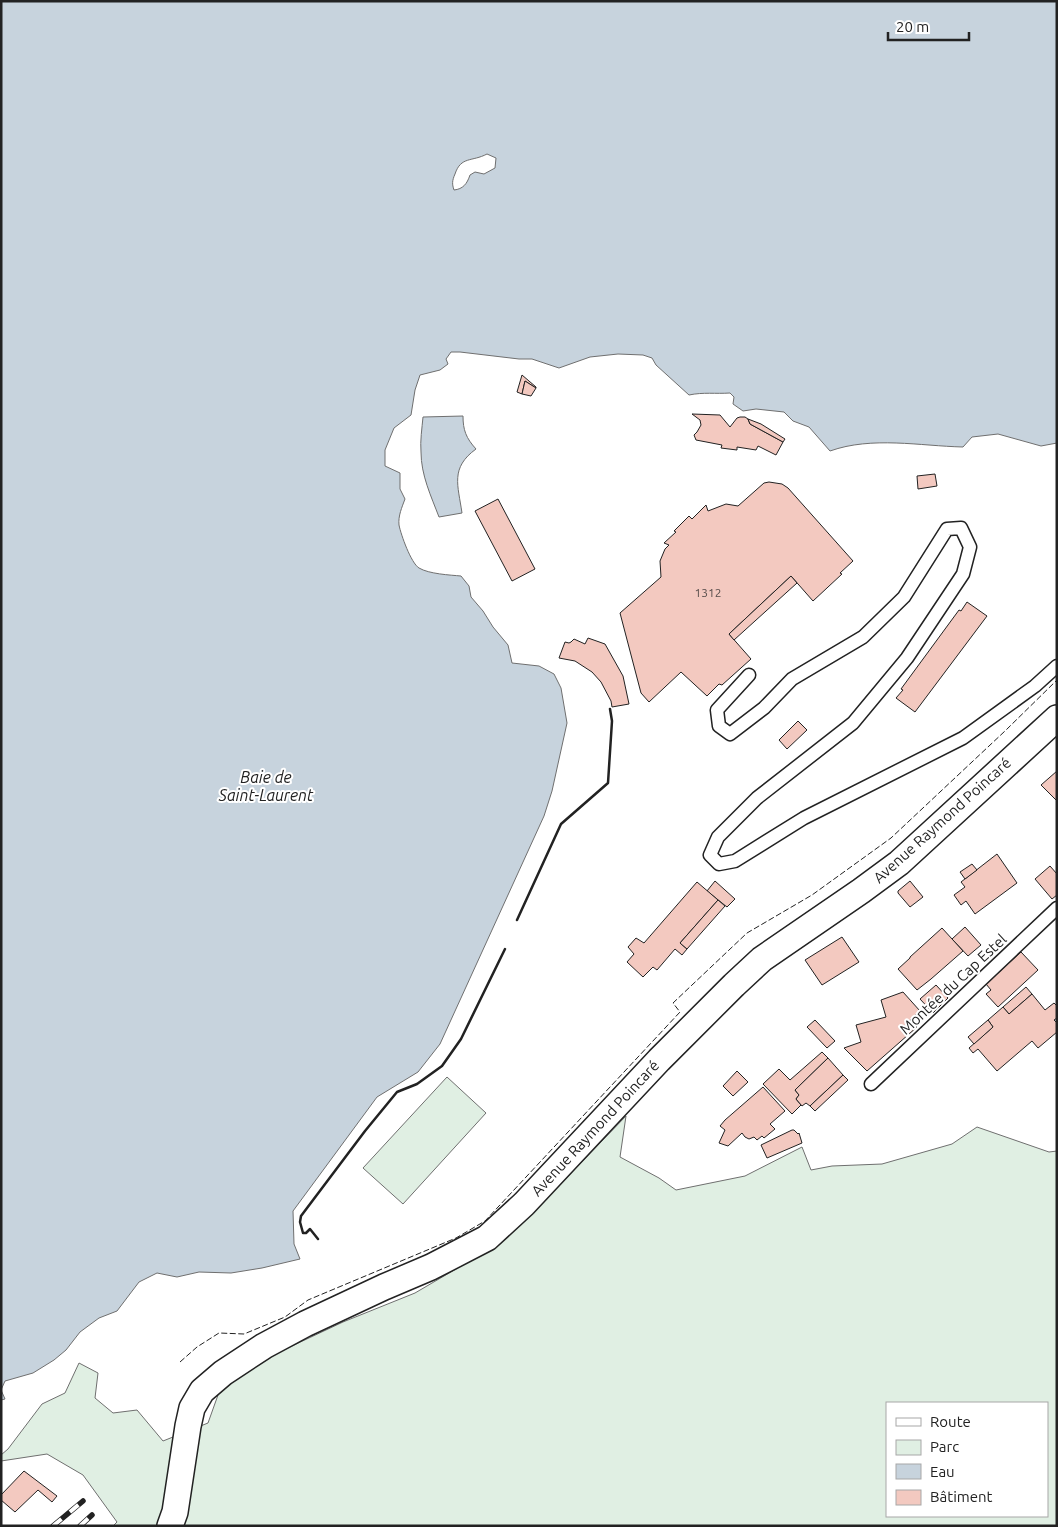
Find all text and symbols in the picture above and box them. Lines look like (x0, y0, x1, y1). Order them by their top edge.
scale bar (888, 10, 969, 42)
text: 20 m (896, 18, 929, 35)
house number: 1312 (694, 586, 722, 599)
street label: Avenue Raymond Poincaré (870, 754, 1014, 886)
water label: Baie de Saint-Laurent (218, 768, 314, 804)
street label: Montée du Cap Estel (896, 930, 1010, 1038)
street label: Avenue Raymond Poincaré (528, 1057, 662, 1199)
legend (886, 1402, 1048, 1517)
text: Route (930, 1413, 971, 1430)
text: Parc (930, 1438, 959, 1455)
text: Eau (930, 1463, 955, 1480)
text: Bâtiment (930, 1488, 993, 1505)

